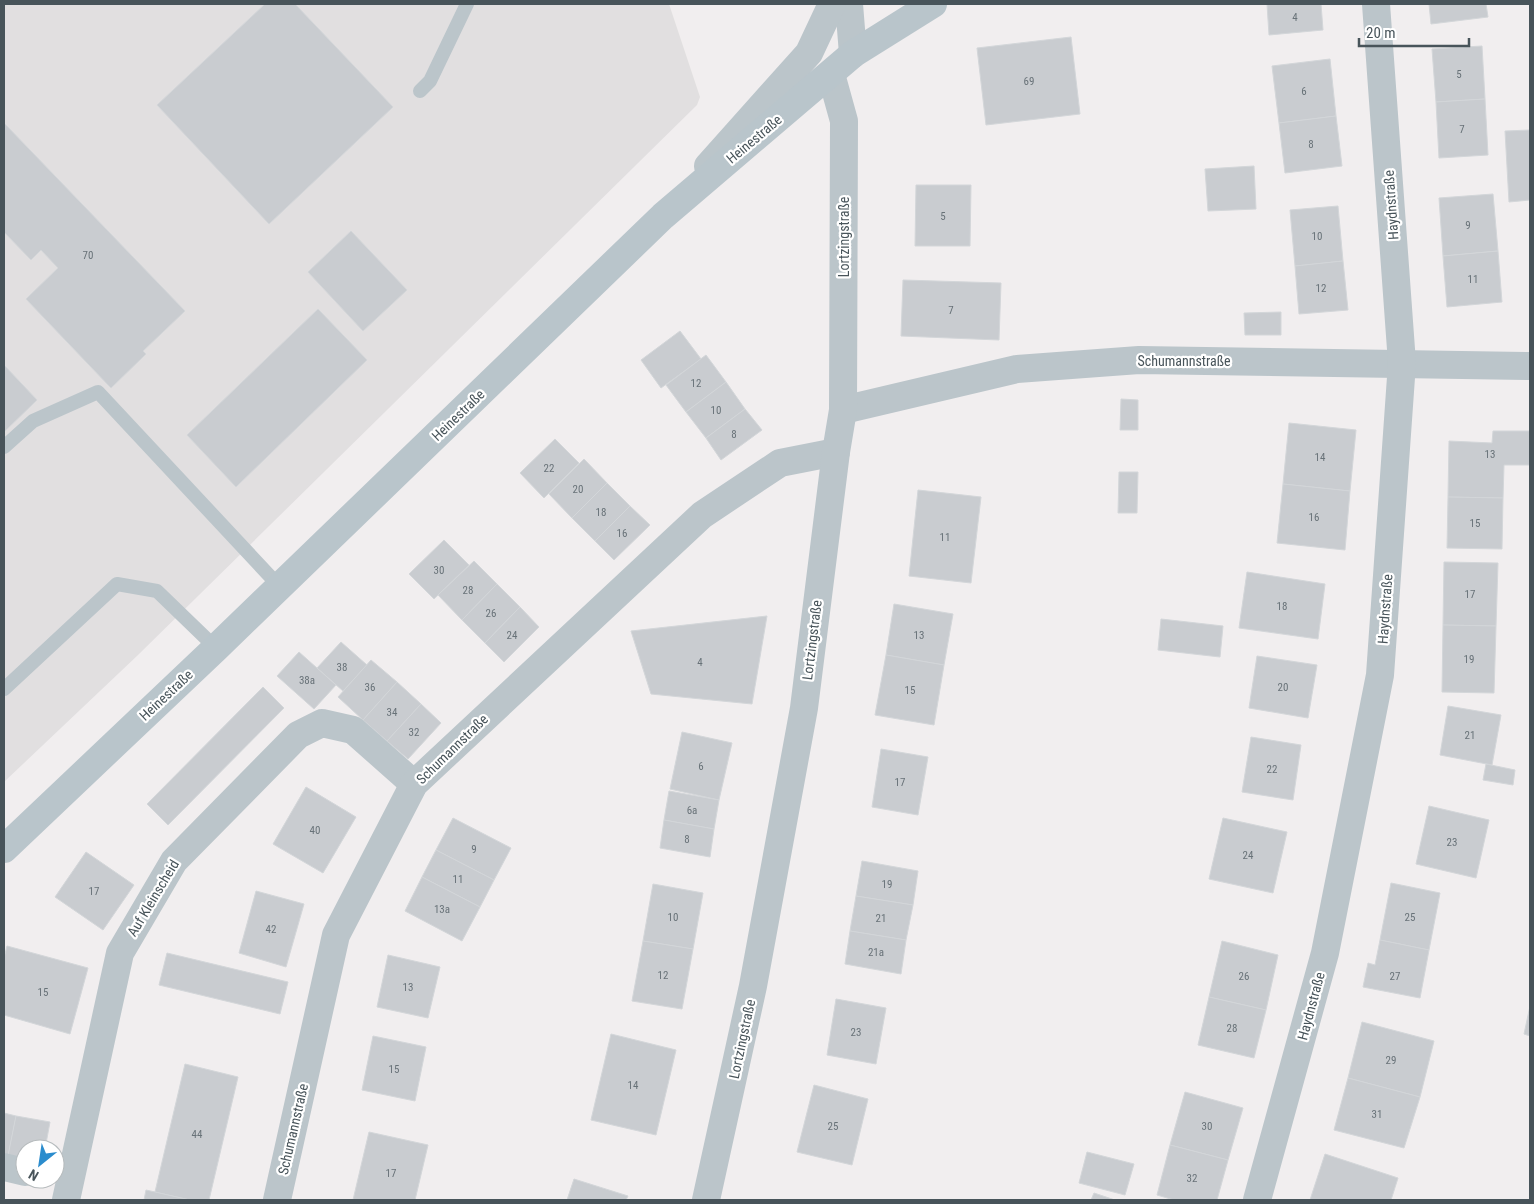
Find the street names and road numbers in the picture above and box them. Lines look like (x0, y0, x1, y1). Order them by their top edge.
street label: Heinestraße (723, 111, 785, 167)
street label: Haydnstraße (1381, 169, 1401, 240)
street label: Lortzingstraße (836, 196, 852, 277)
street label: Schumannstraße (1137, 353, 1231, 369)
street label: Heinestraße (428, 386, 488, 444)
street label: Haydnstraße (1375, 573, 1395, 644)
street label: Lortzingstraße (799, 599, 825, 681)
street label: Heinestraße (136, 666, 196, 724)
street label: Schumannstraße (413, 711, 491, 787)
street label: Auf Kleinscheid (124, 857, 182, 939)
street label: Haydnstraße (1294, 970, 1328, 1042)
street label: Lortzingstraße (726, 998, 758, 1080)
street label: Schumannstraße (275, 1081, 311, 1176)

